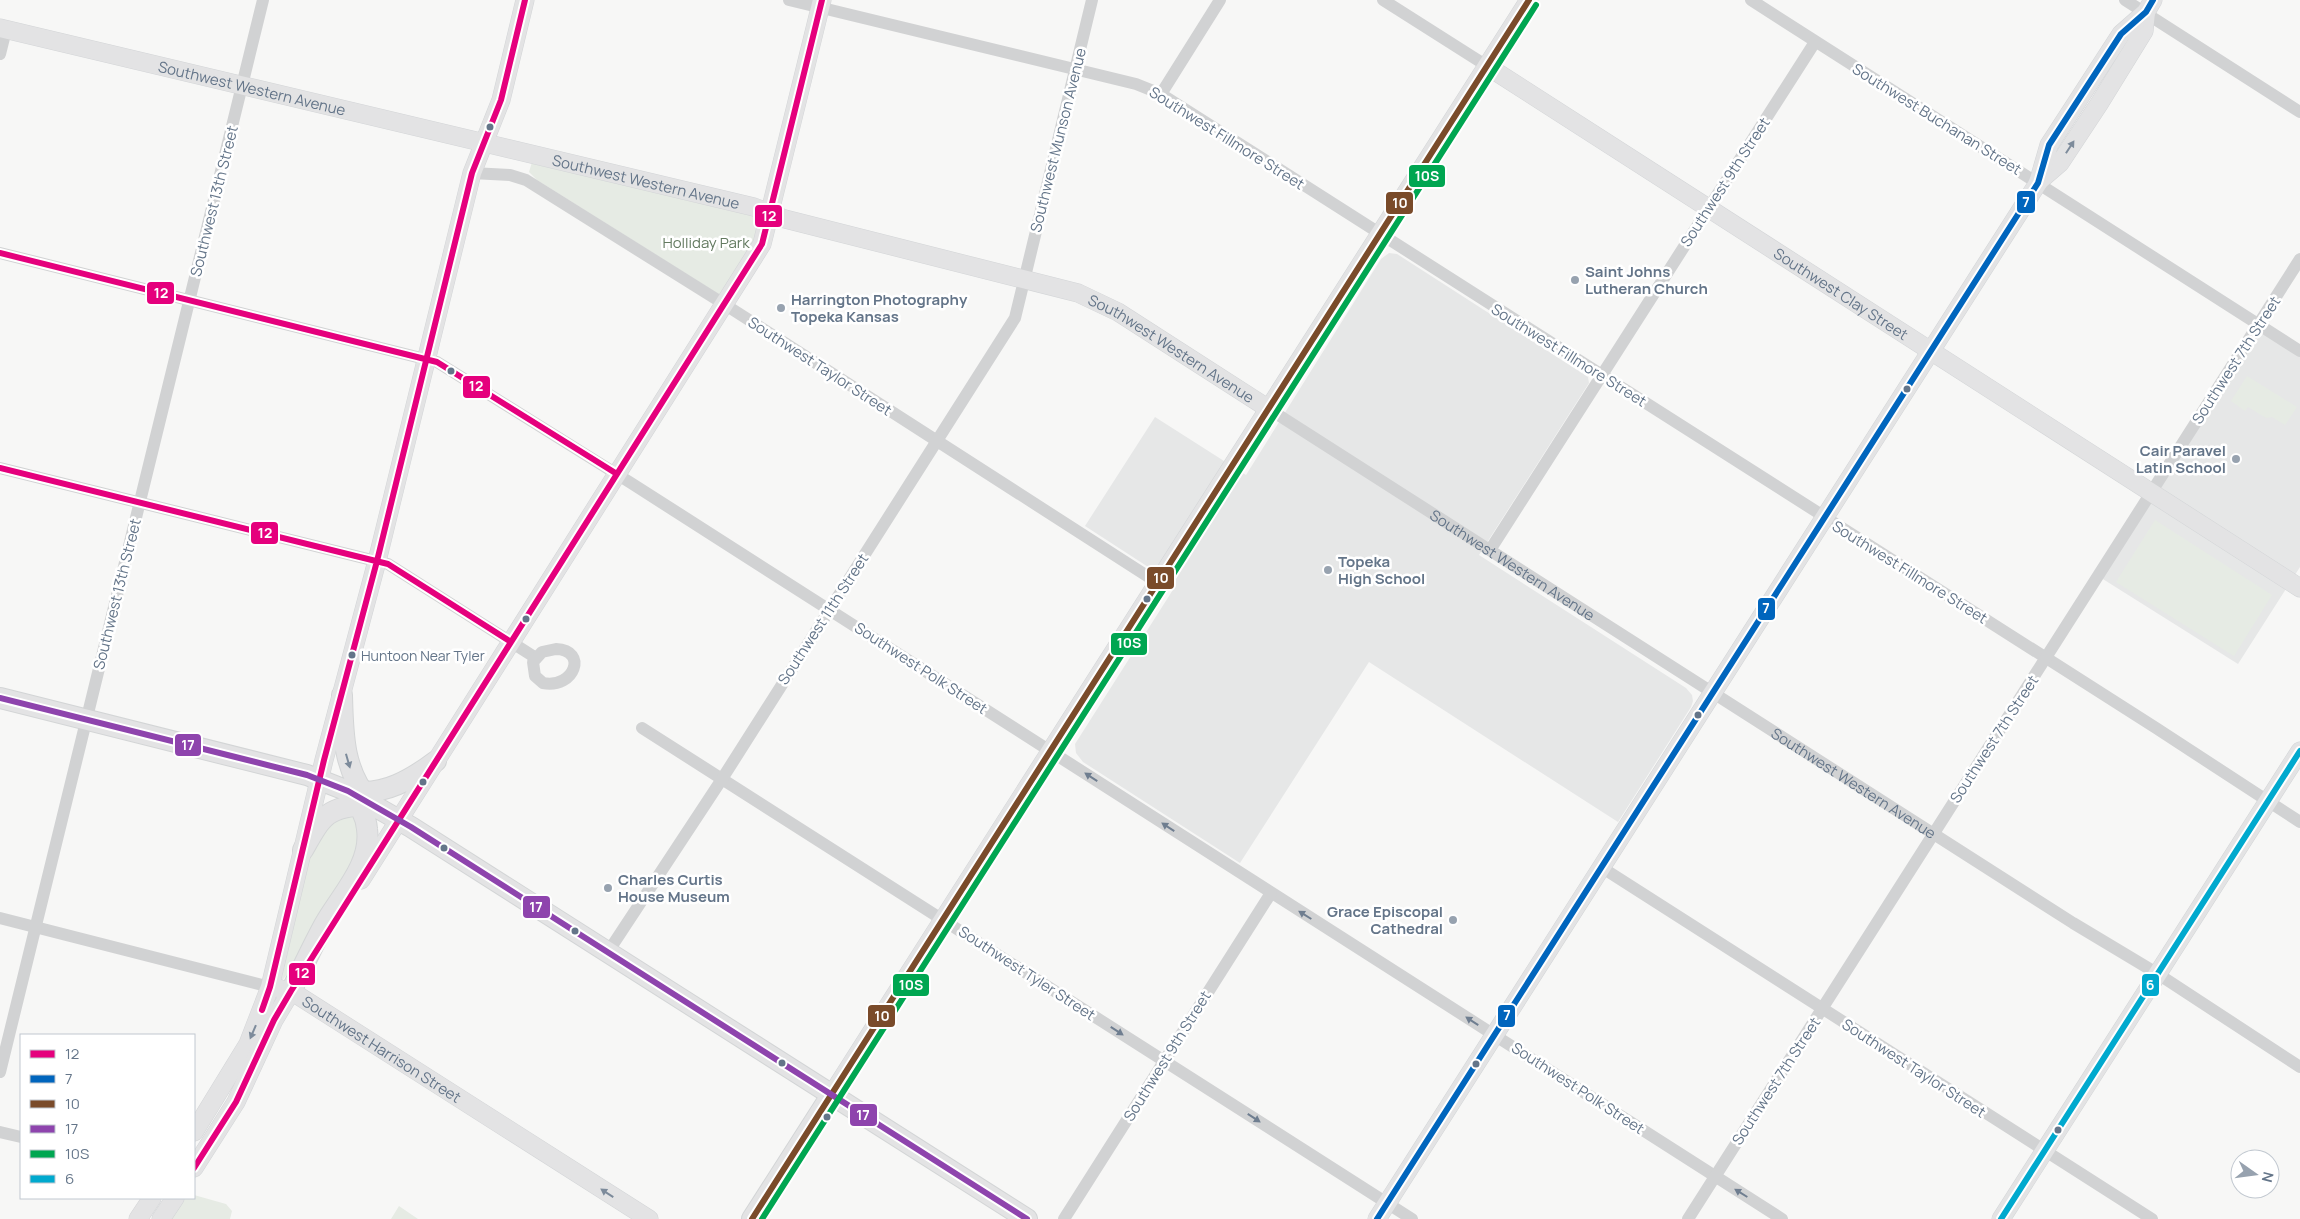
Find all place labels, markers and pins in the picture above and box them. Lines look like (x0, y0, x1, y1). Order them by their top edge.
unlabelled marker (485, 122, 495, 132)
place label: Saint Johns Lutheran Church (1585, 261, 1708, 299)
marker: Saint Johns Lutheran Church (1569, 274, 1581, 286)
place label: Harrington Photography Topeka Kansas (791, 289, 968, 327)
marker: Harrington Photography Topeka Kansas (775, 302, 787, 314)
unlabelled marker (446, 366, 456, 376)
unlabelled marker (1902, 384, 1912, 394)
place label: Cair Paravel Latin School (2136, 440, 2226, 478)
marker: Cair Paravel Latin School (2230, 453, 2242, 465)
place label: Topeka High School (1338, 551, 1425, 589)
marker: Topeka High School (1322, 564, 1334, 576)
unlabelled marker (1142, 594, 1152, 604)
unlabelled marker (521, 614, 531, 624)
place label: Huntoon Near Tyler (361, 646, 485, 665)
marker: Huntoon Near Tyler (347, 650, 357, 660)
unlabelled marker (1693, 710, 1703, 720)
unlabelled marker (418, 777, 428, 787)
unlabelled marker (439, 843, 449, 853)
place label: Charles Curtis House Museum (618, 869, 730, 907)
marker: Charles Curtis House Museum (602, 882, 614, 894)
place label: Grace Episcopal Cathedral (1327, 901, 1443, 939)
marker: Grace Episcopal Cathedral (1447, 914, 1459, 926)
unlabelled marker (570, 926, 580, 936)
unlabelled marker (777, 1058, 787, 1068)
unlabelled marker (1471, 1059, 1481, 1069)
unlabelled marker (822, 1112, 832, 1122)
unlabelled marker (2053, 1125, 2063, 1135)

